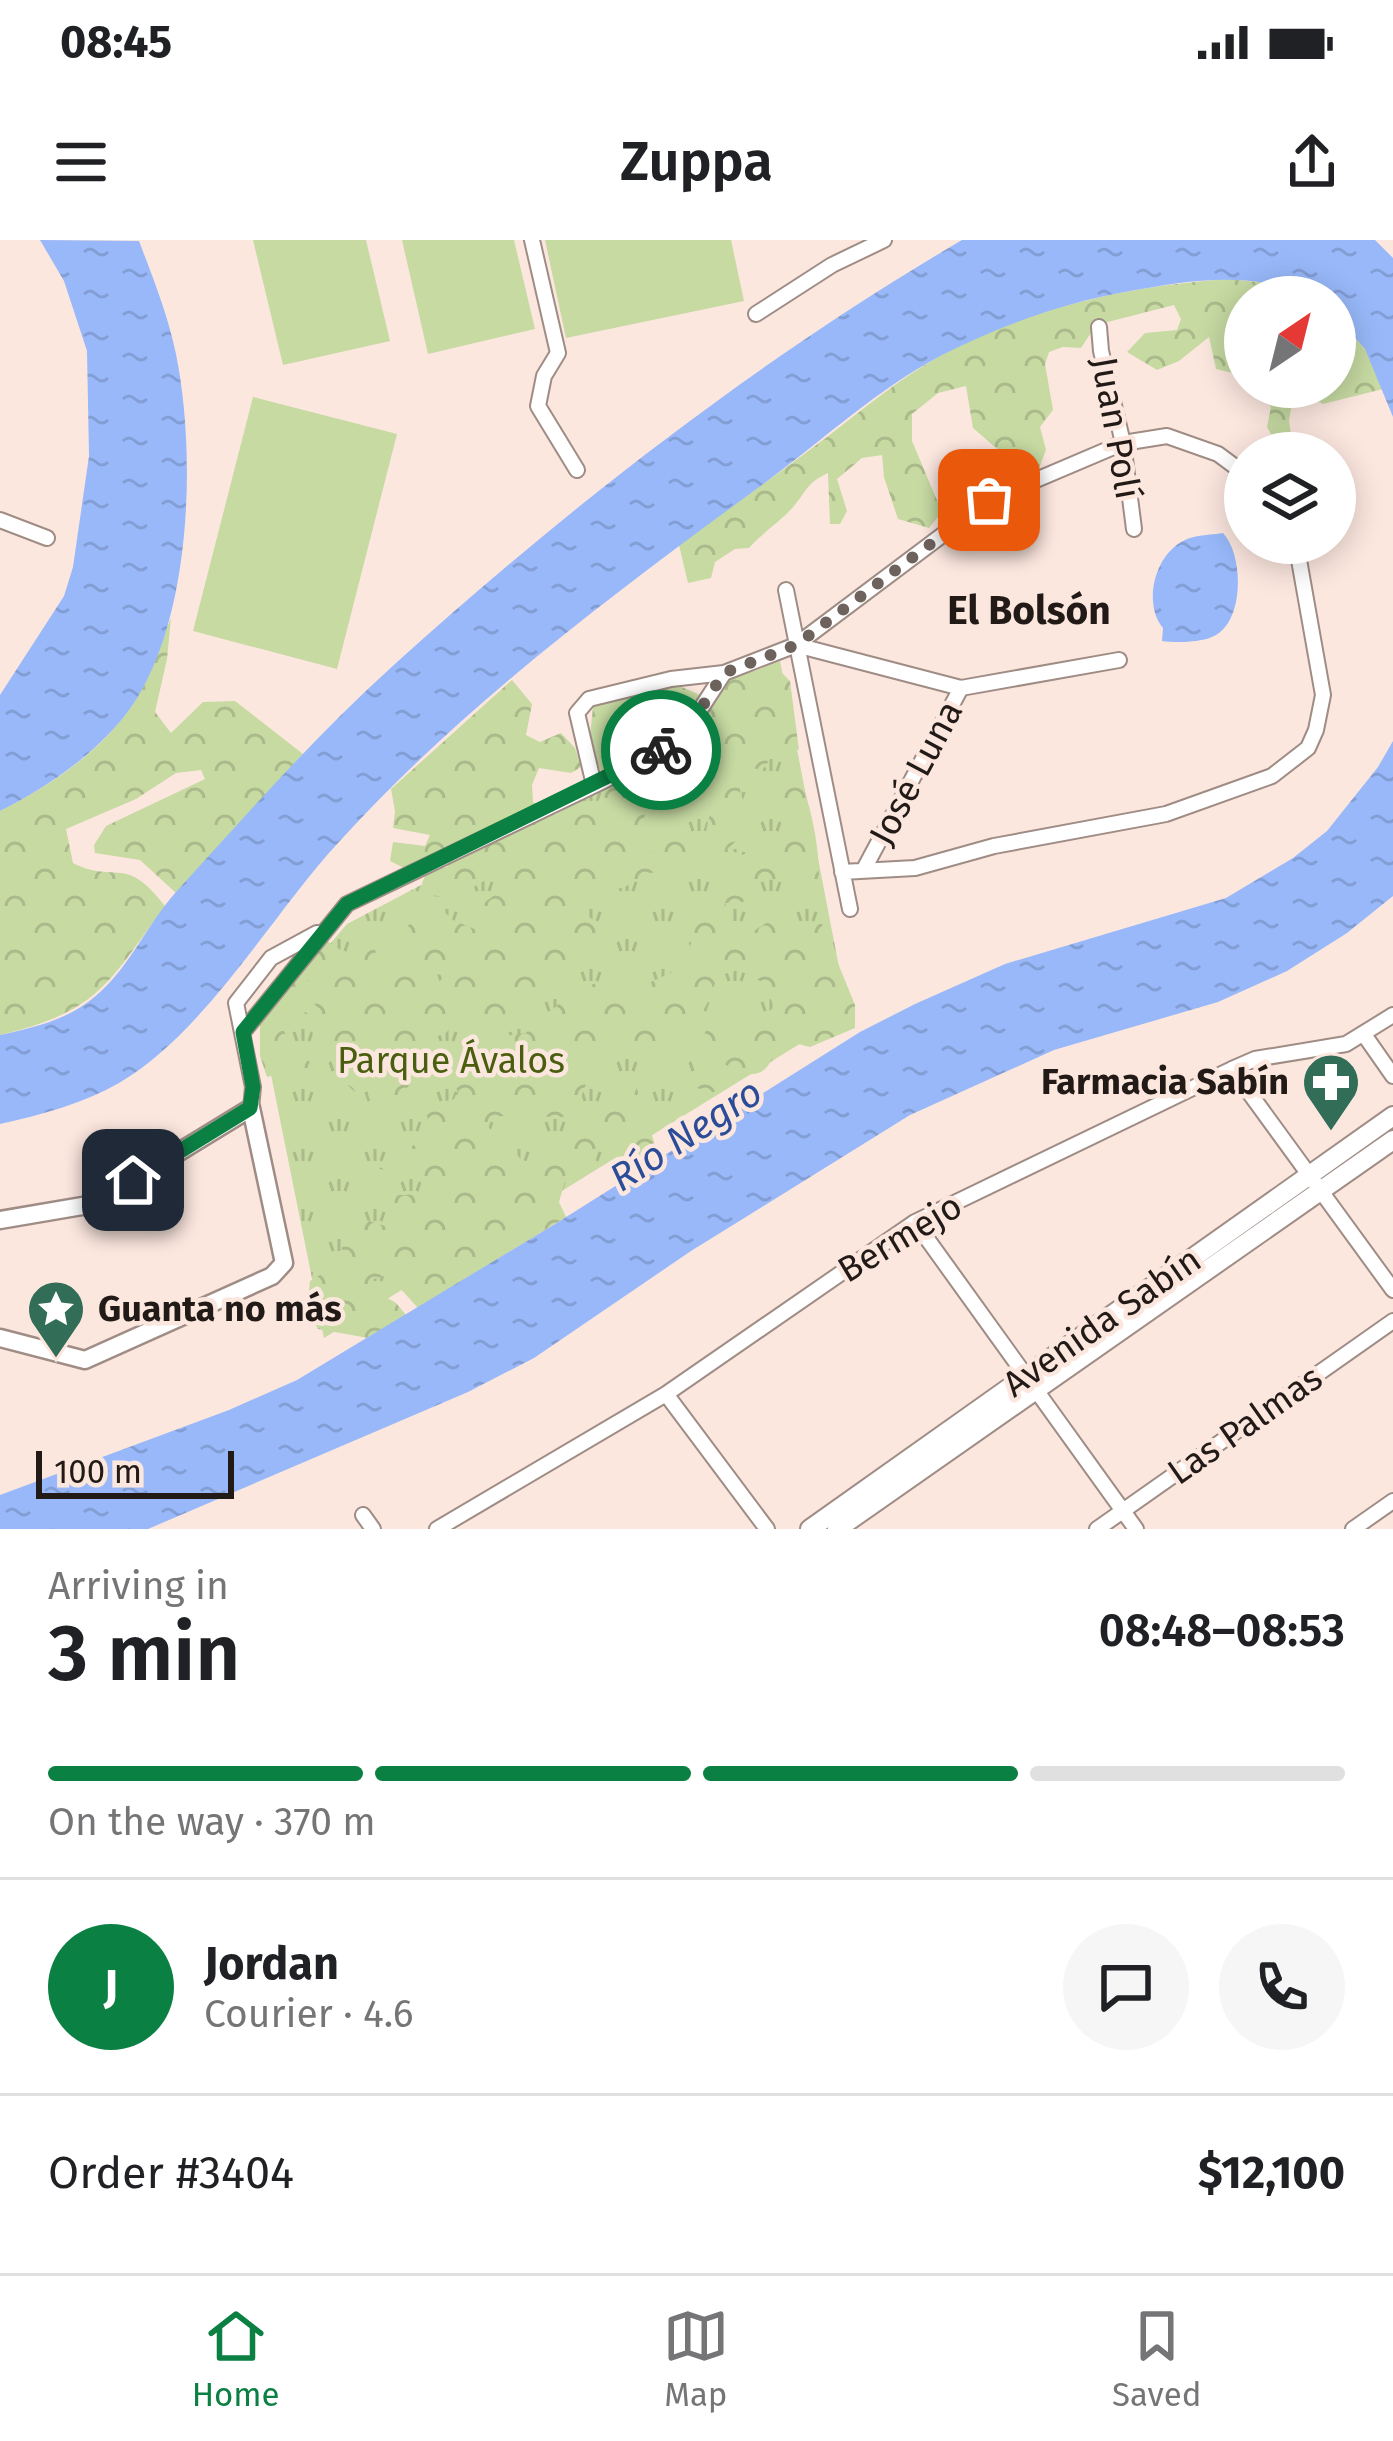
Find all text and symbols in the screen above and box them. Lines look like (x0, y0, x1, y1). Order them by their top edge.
text: 08:45 (60, 15, 172, 69)
icon: menu (48, 129, 114, 195)
icon: share (1279, 129, 1345, 195)
text: Zuppa (620, 130, 773, 194)
north arrow (1224, 276, 1356, 408)
map controls (1224, 276, 1356, 564)
street label: Juan Polí (1082, 353, 1150, 503)
button: layers (1224, 432, 1356, 564)
pin (938, 449, 1040, 551)
icon: bag (956, 467, 1022, 533)
district label: El Bolsón (947, 588, 1111, 634)
courier (601, 690, 721, 810)
street label: José Luna (860, 693, 972, 853)
icon: bike (628, 717, 694, 783)
park label: Parque Ávalos (337, 1038, 565, 1083)
pharmacy icon: Farmacia Sabín (1300, 1051, 1362, 1133)
place label: Farmacia Sabín (1041, 1060, 1289, 1104)
water label: Río Negro (601, 1069, 771, 1201)
pin (82, 1129, 184, 1231)
icon: home (100, 1147, 166, 1213)
street label: Bermejo (830, 1184, 970, 1292)
street label: Avenida Sabín (995, 1238, 1209, 1406)
place icon: Guanta no más (25, 1278, 87, 1360)
place label: Guanta no más (98, 1287, 342, 1331)
street label: Las Palmas (1159, 1356, 1331, 1494)
scale bar (36, 1445, 234, 1498)
text: 100 m (54, 1452, 142, 1492)
text: Arriving in (48, 1563, 229, 1609)
text: 08:48–08:53 (1099, 1604, 1345, 1658)
text: 3 min (48, 1607, 241, 1701)
text: On the way · 370 m (48, 1799, 376, 1845)
button: chat (1063, 1924, 1189, 2050)
button: phone (1219, 1924, 1345, 2050)
text: Jordan (204, 1937, 339, 1991)
text: J (104, 1960, 118, 2014)
text: Courier · 4.6 (204, 1991, 413, 2037)
text: Order #3404 (48, 2146, 294, 2200)
text: $12,100 (1198, 2146, 1345, 2200)
tab: Home (192, 2303, 280, 2415)
tab: Map (663, 2303, 729, 2415)
tab: Saved (1112, 2303, 1201, 2415)

